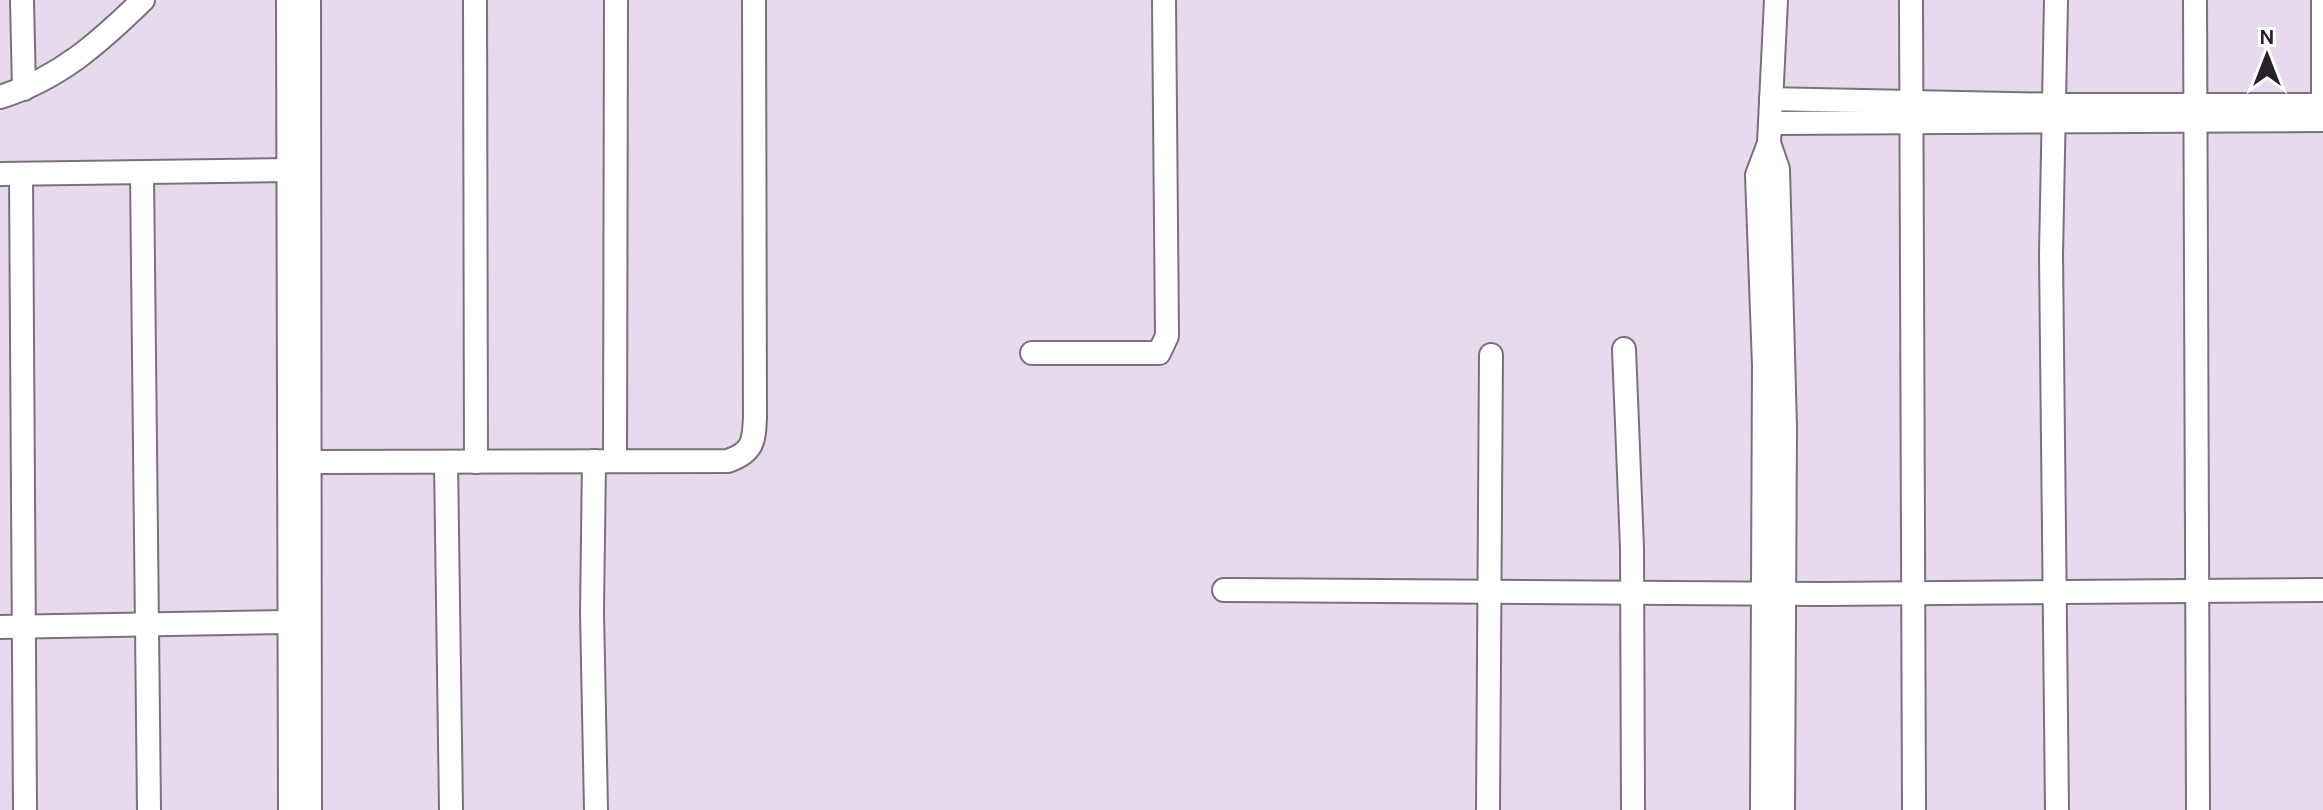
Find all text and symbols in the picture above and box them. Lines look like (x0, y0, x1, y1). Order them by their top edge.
north arrow (2227, 16, 2307, 96)
text: N (2259, 24, 2275, 50)

